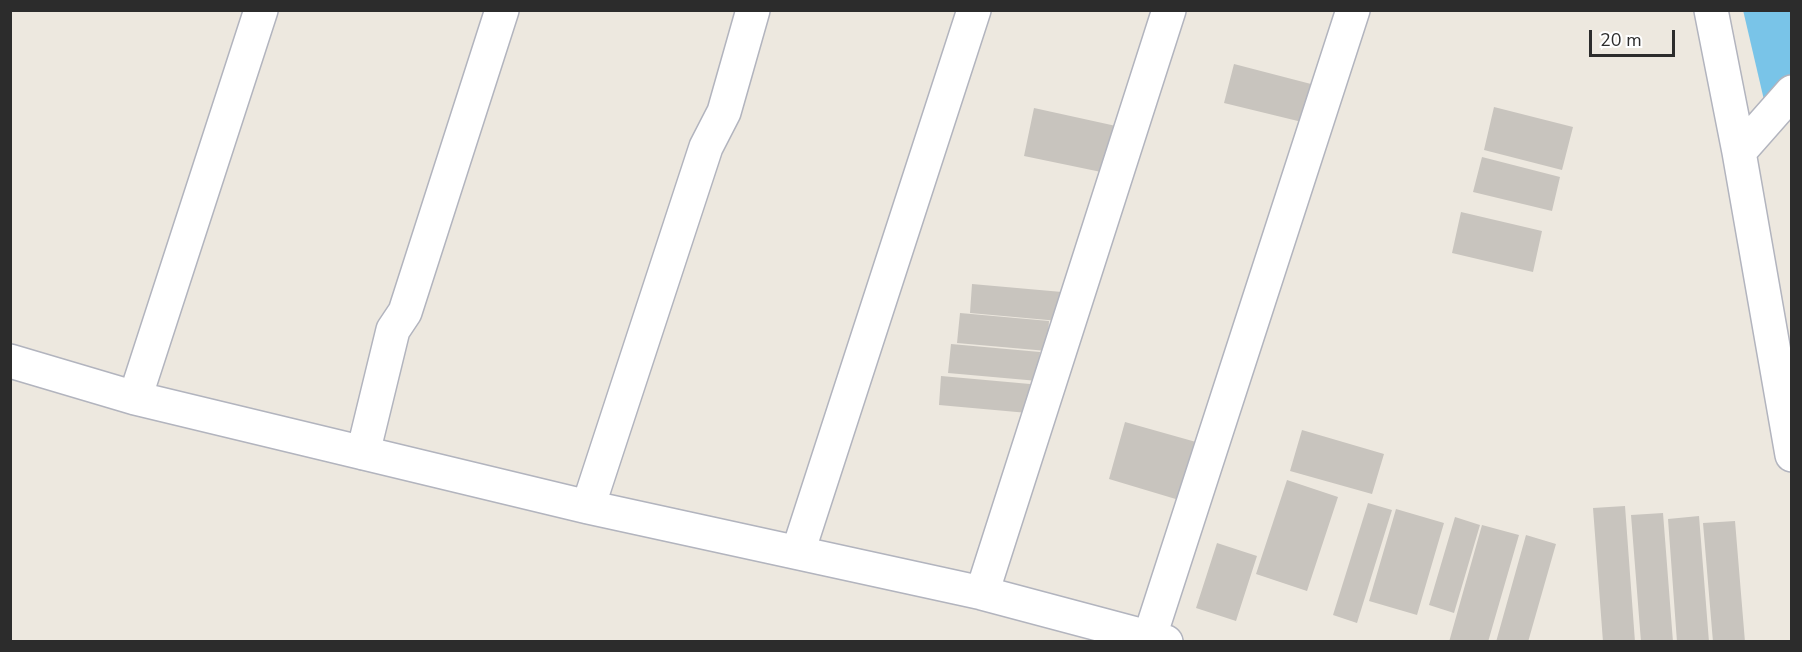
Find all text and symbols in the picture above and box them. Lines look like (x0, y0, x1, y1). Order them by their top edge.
scale bar (1592, 18, 1678, 56)
text: 20 m (1600, 28, 1642, 52)

